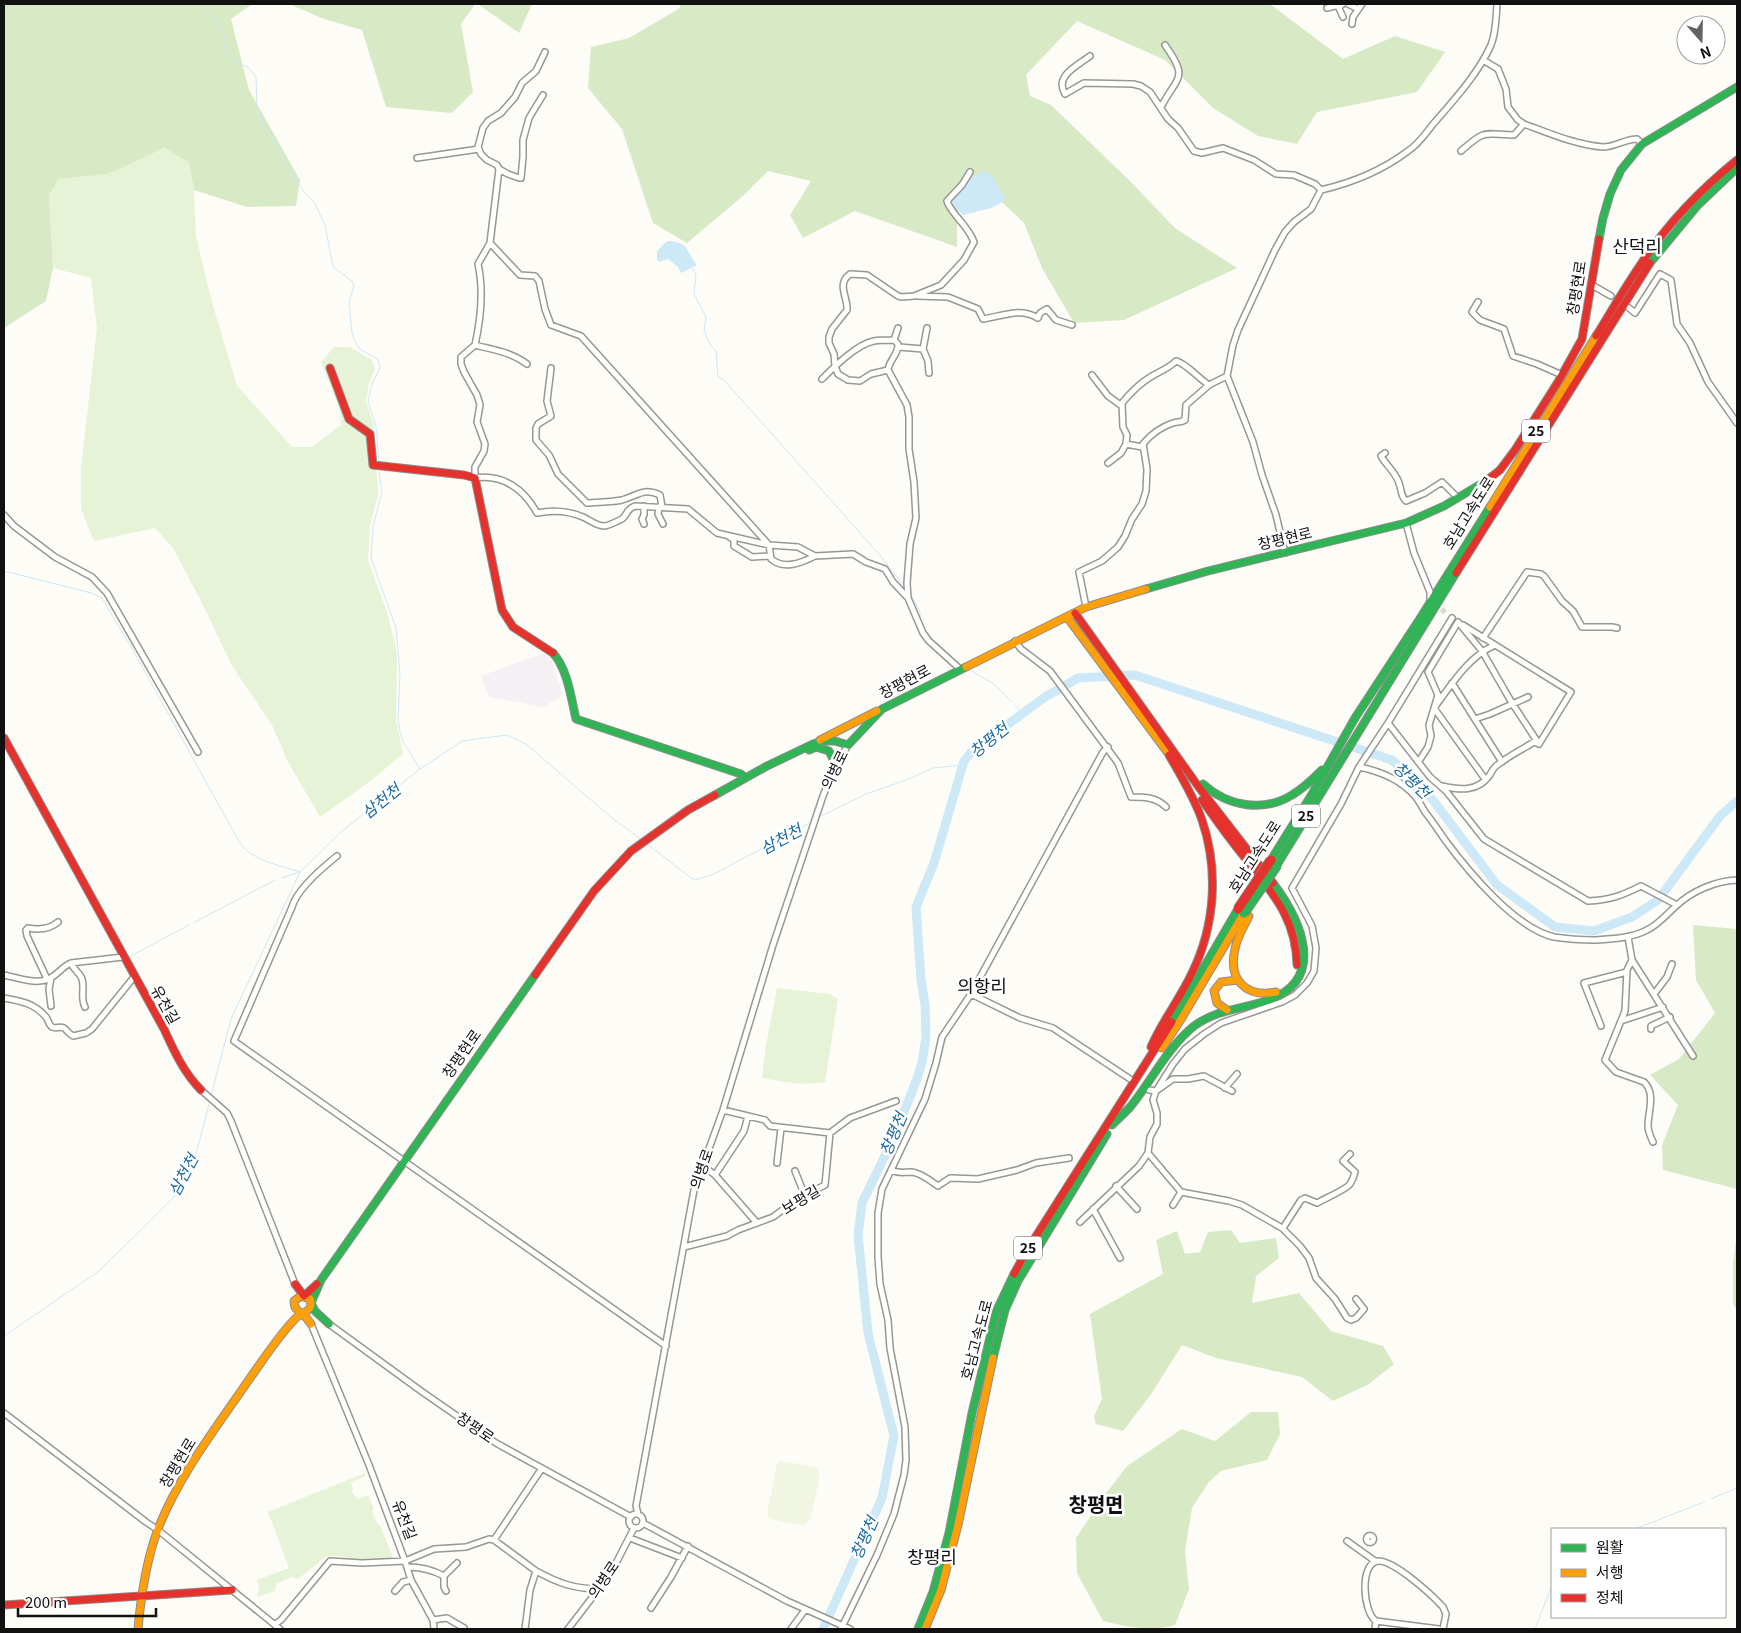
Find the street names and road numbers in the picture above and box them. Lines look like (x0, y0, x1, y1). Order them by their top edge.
street label: 창평현로 (1561, 259, 1590, 317)
road number: 25 (1522, 420, 1550, 442)
street label: 호남고속도로 (1437, 472, 1499, 553)
street label: 창평현로 (1255, 521, 1314, 554)
street label: 창평현로 (875, 658, 934, 703)
street label: 의병로 (815, 746, 852, 793)
road number: 25 (1292, 804, 1320, 828)
street label: 호남고속도로 (1222, 816, 1285, 897)
street label: 유천길 (147, 981, 186, 1027)
street label: 창평현로 (436, 1025, 485, 1082)
street label: 의병로 (684, 1146, 717, 1192)
street label: 보평길 (777, 1179, 823, 1218)
road number: 25 (1014, 1236, 1042, 1260)
street label: 호남고속도로 (955, 1297, 996, 1382)
street label: 창평로 (453, 1406, 499, 1447)
street label: 창평현로 (153, 1433, 200, 1491)
street label: 유천길 (388, 1496, 423, 1543)
street label: 의병로 (582, 1556, 623, 1602)

